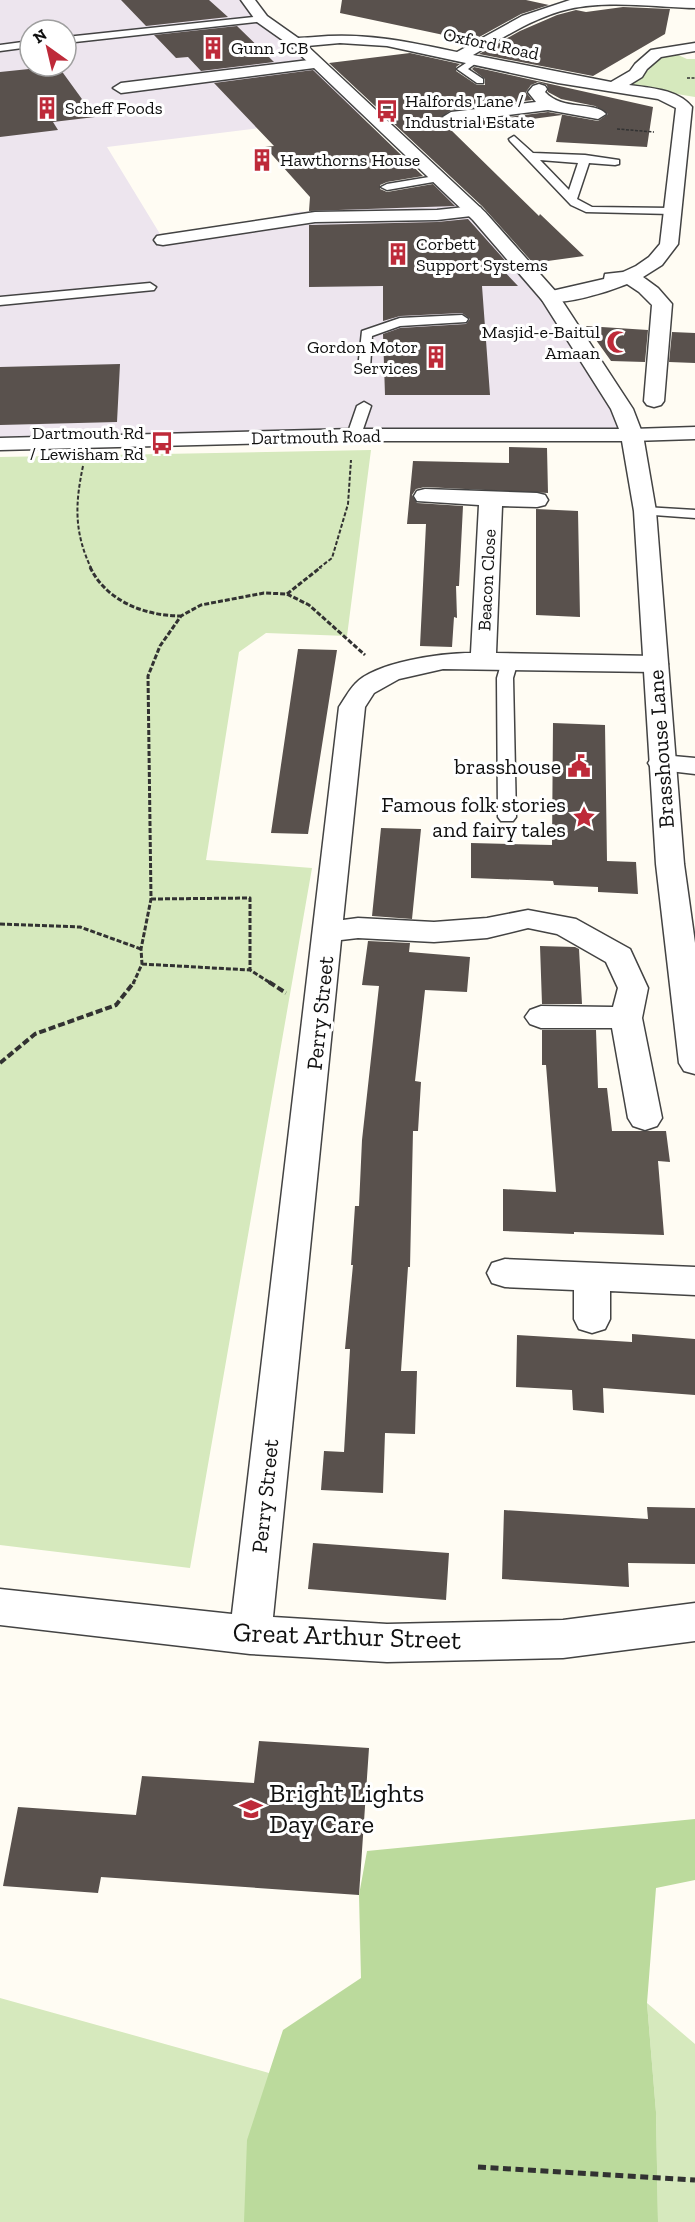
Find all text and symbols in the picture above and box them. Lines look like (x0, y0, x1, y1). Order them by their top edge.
north arrow (18, 18, 78, 78)
street label: Oxford Road (441, 23, 541, 65)
text: N (30, 25, 50, 47)
building icon: Gunn JCB (200, 35, 226, 61)
place label: Gunn JCB (231, 37, 309, 59)
place label: Halfords Lane / Industrial Estate (405, 90, 535, 133)
building icon: Scheff Foods (34, 95, 60, 121)
place label: Scheff Foods (65, 97, 163, 119)
bus stop icon: Halfords Lane / Industrial Estate (374, 98, 400, 124)
building icon: Hawthorns House (249, 147, 275, 173)
place label: Hawthorns House (280, 149, 420, 171)
place label: Corbett Support Systems (416, 233, 548, 276)
building icon: Corbett Support Systems (385, 241, 411, 267)
place label: Masjid-e-Baitul Amaan (482, 321, 601, 364)
mosque icon: Masjid-e-Baitul Amaan (605, 329, 631, 355)
place label: Gordon Motor Services (307, 336, 418, 379)
building icon: Gordon Motor Services (423, 344, 449, 370)
place label: Dartmouth Rd / Lewisham Rd (30, 422, 144, 465)
street label: Dartmouth Road (251, 425, 381, 449)
bus stop icon: Dartmouth Rd / Lewisham Rd (149, 430, 175, 456)
street label: Beacon Close (473, 529, 501, 631)
street label: Brasshouse Lane (642, 669, 680, 829)
place label: brasshouse (453, 753, 561, 780)
public building icon: brasshouse (566, 753, 592, 779)
place label: Famous folk stories and fairy tales (381, 791, 566, 843)
place icon: Famous folk stories and fairy tales (571, 804, 597, 830)
street label: Perry Street (301, 954, 340, 1071)
street label: Perry Street (246, 1437, 285, 1554)
street label: Great Arthur Street (232, 1616, 462, 1656)
place label: Bright Lights Day Care (269, 1777, 424, 1840)
school or university icon: Bright Lights Day Care (238, 1796, 264, 1822)

